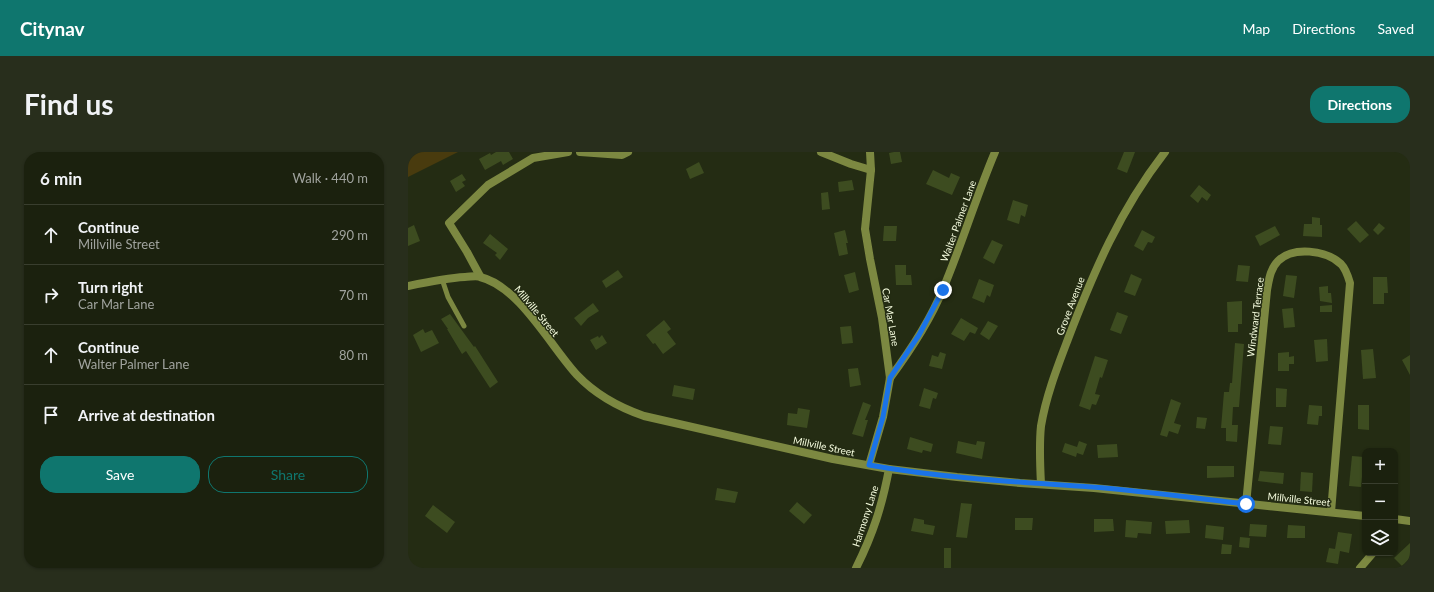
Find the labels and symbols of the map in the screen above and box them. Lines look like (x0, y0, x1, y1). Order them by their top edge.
street label: Walter Palmer Lane (938, 179, 978, 263)
street label: Grove Avenue (1053, 275, 1087, 337)
street label: Windward Terrace (1244, 277, 1266, 357)
route end (934, 281, 952, 299)
street label: Millville Street (512, 283, 562, 339)
street label: Car Mar Lane (880, 287, 902, 347)
street label: Millville Street (792, 434, 856, 458)
street label: Harmony Lane (849, 484, 881, 548)
street label: Millville Street (1267, 490, 1331, 508)
route start (1237, 495, 1255, 513)

